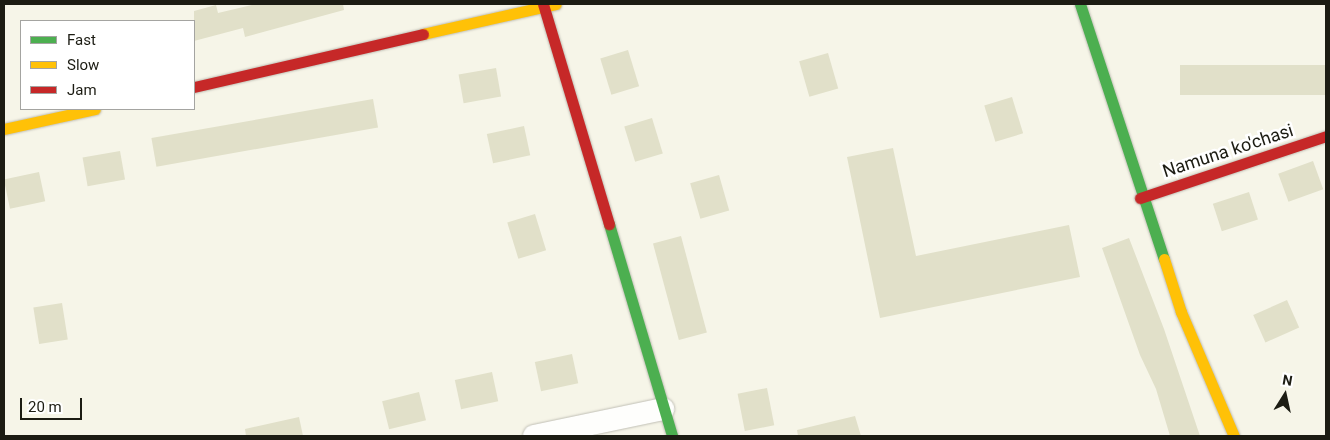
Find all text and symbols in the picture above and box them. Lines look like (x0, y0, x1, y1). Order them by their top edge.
legend (20, 20, 195, 110)
text: Fast (67, 31, 96, 49)
text: Slow (67, 56, 99, 74)
text: Jam (67, 81, 97, 99)
street label: Namuna ko'chasi (1160, 120, 1296, 182)
north arrow (1260, 370, 1310, 420)
text: N (1281, 371, 1294, 389)
scale bar (22, 388, 85, 420)
text: 20 m (28, 398, 62, 416)

